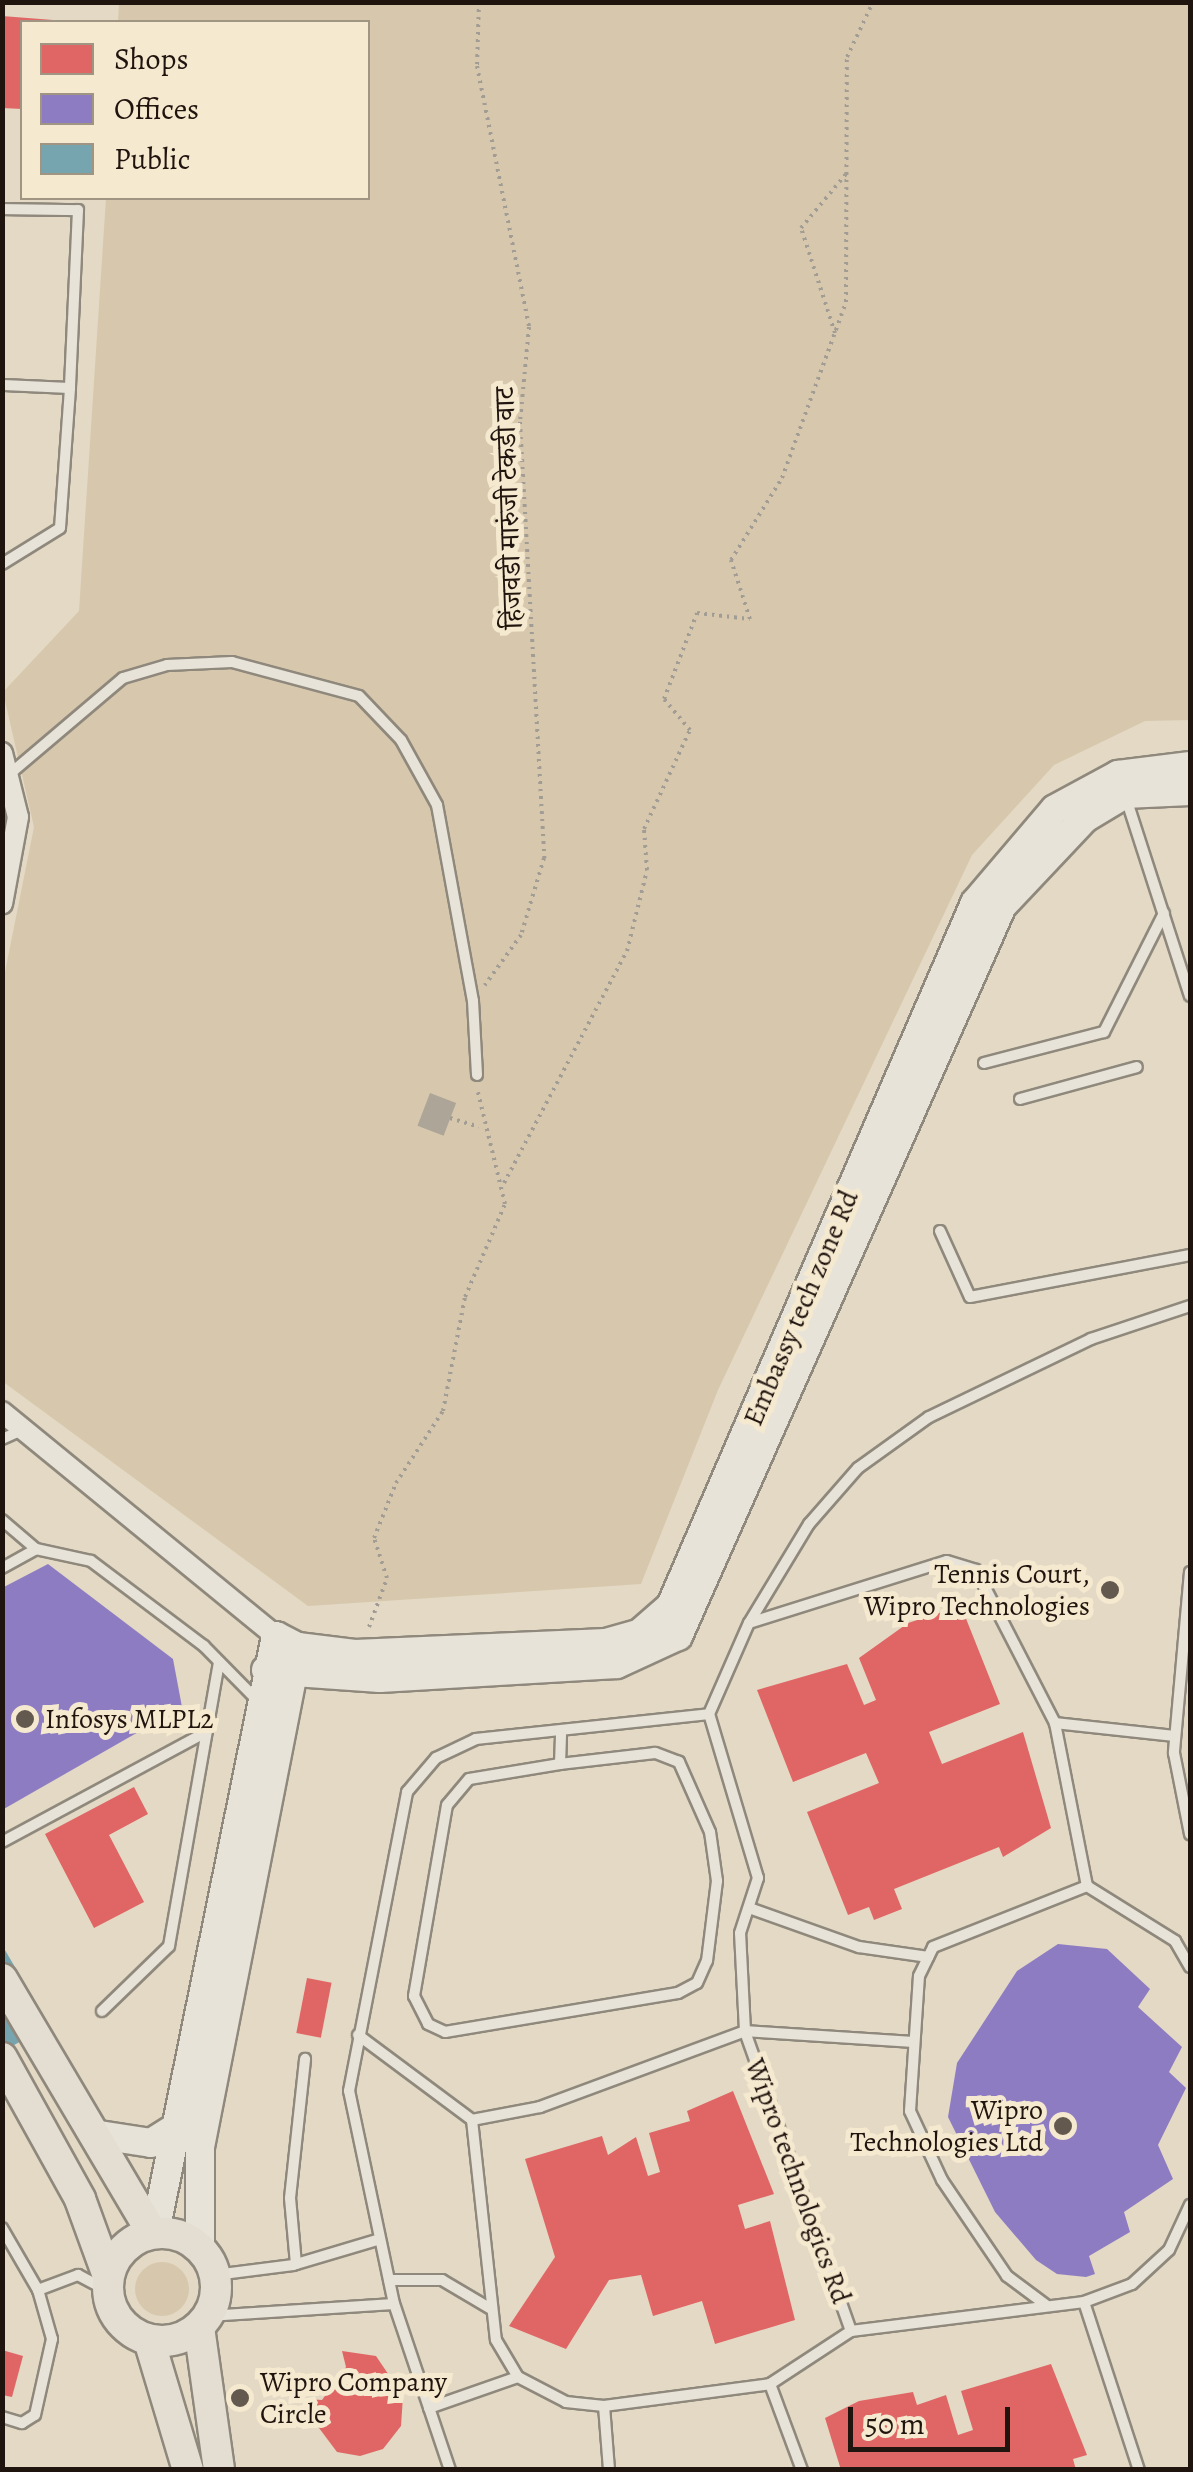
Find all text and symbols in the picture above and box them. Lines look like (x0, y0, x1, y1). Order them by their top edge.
legend (20, 20, 370, 200)
text: Shops (114, 39, 188, 79)
text: Offices (114, 89, 199, 129)
text: Public (114, 139, 191, 179)
street label: हिंजवडी मारुंजी टेकडी वाट (488, 386, 530, 630)
street label: Embassy tech zone Rd (736, 1185, 866, 1431)
place label: Tennis Court, Wipro Technologies (864, 1557, 1090, 1623)
marker: Tennis Court, Wipro Technologies (1099, 1579, 1121, 1601)
place label: Infosys MLPL2 (45, 1702, 214, 1736)
marker: Infosys MLPL2 (14, 1708, 36, 1730)
street label: Wipro technologics Rd (738, 2054, 858, 2308)
place label: Wipro Technologies Ltd (850, 2093, 1043, 2159)
marker: Wipro Technologies Ltd (1052, 2115, 1074, 2137)
place label: Wipro Company Circle (260, 2365, 447, 2431)
marker: Wipro Company Circle (229, 2387, 251, 2409)
scale bar (853, 2387, 1016, 2449)
text: 50 m (865, 2404, 925, 2444)

